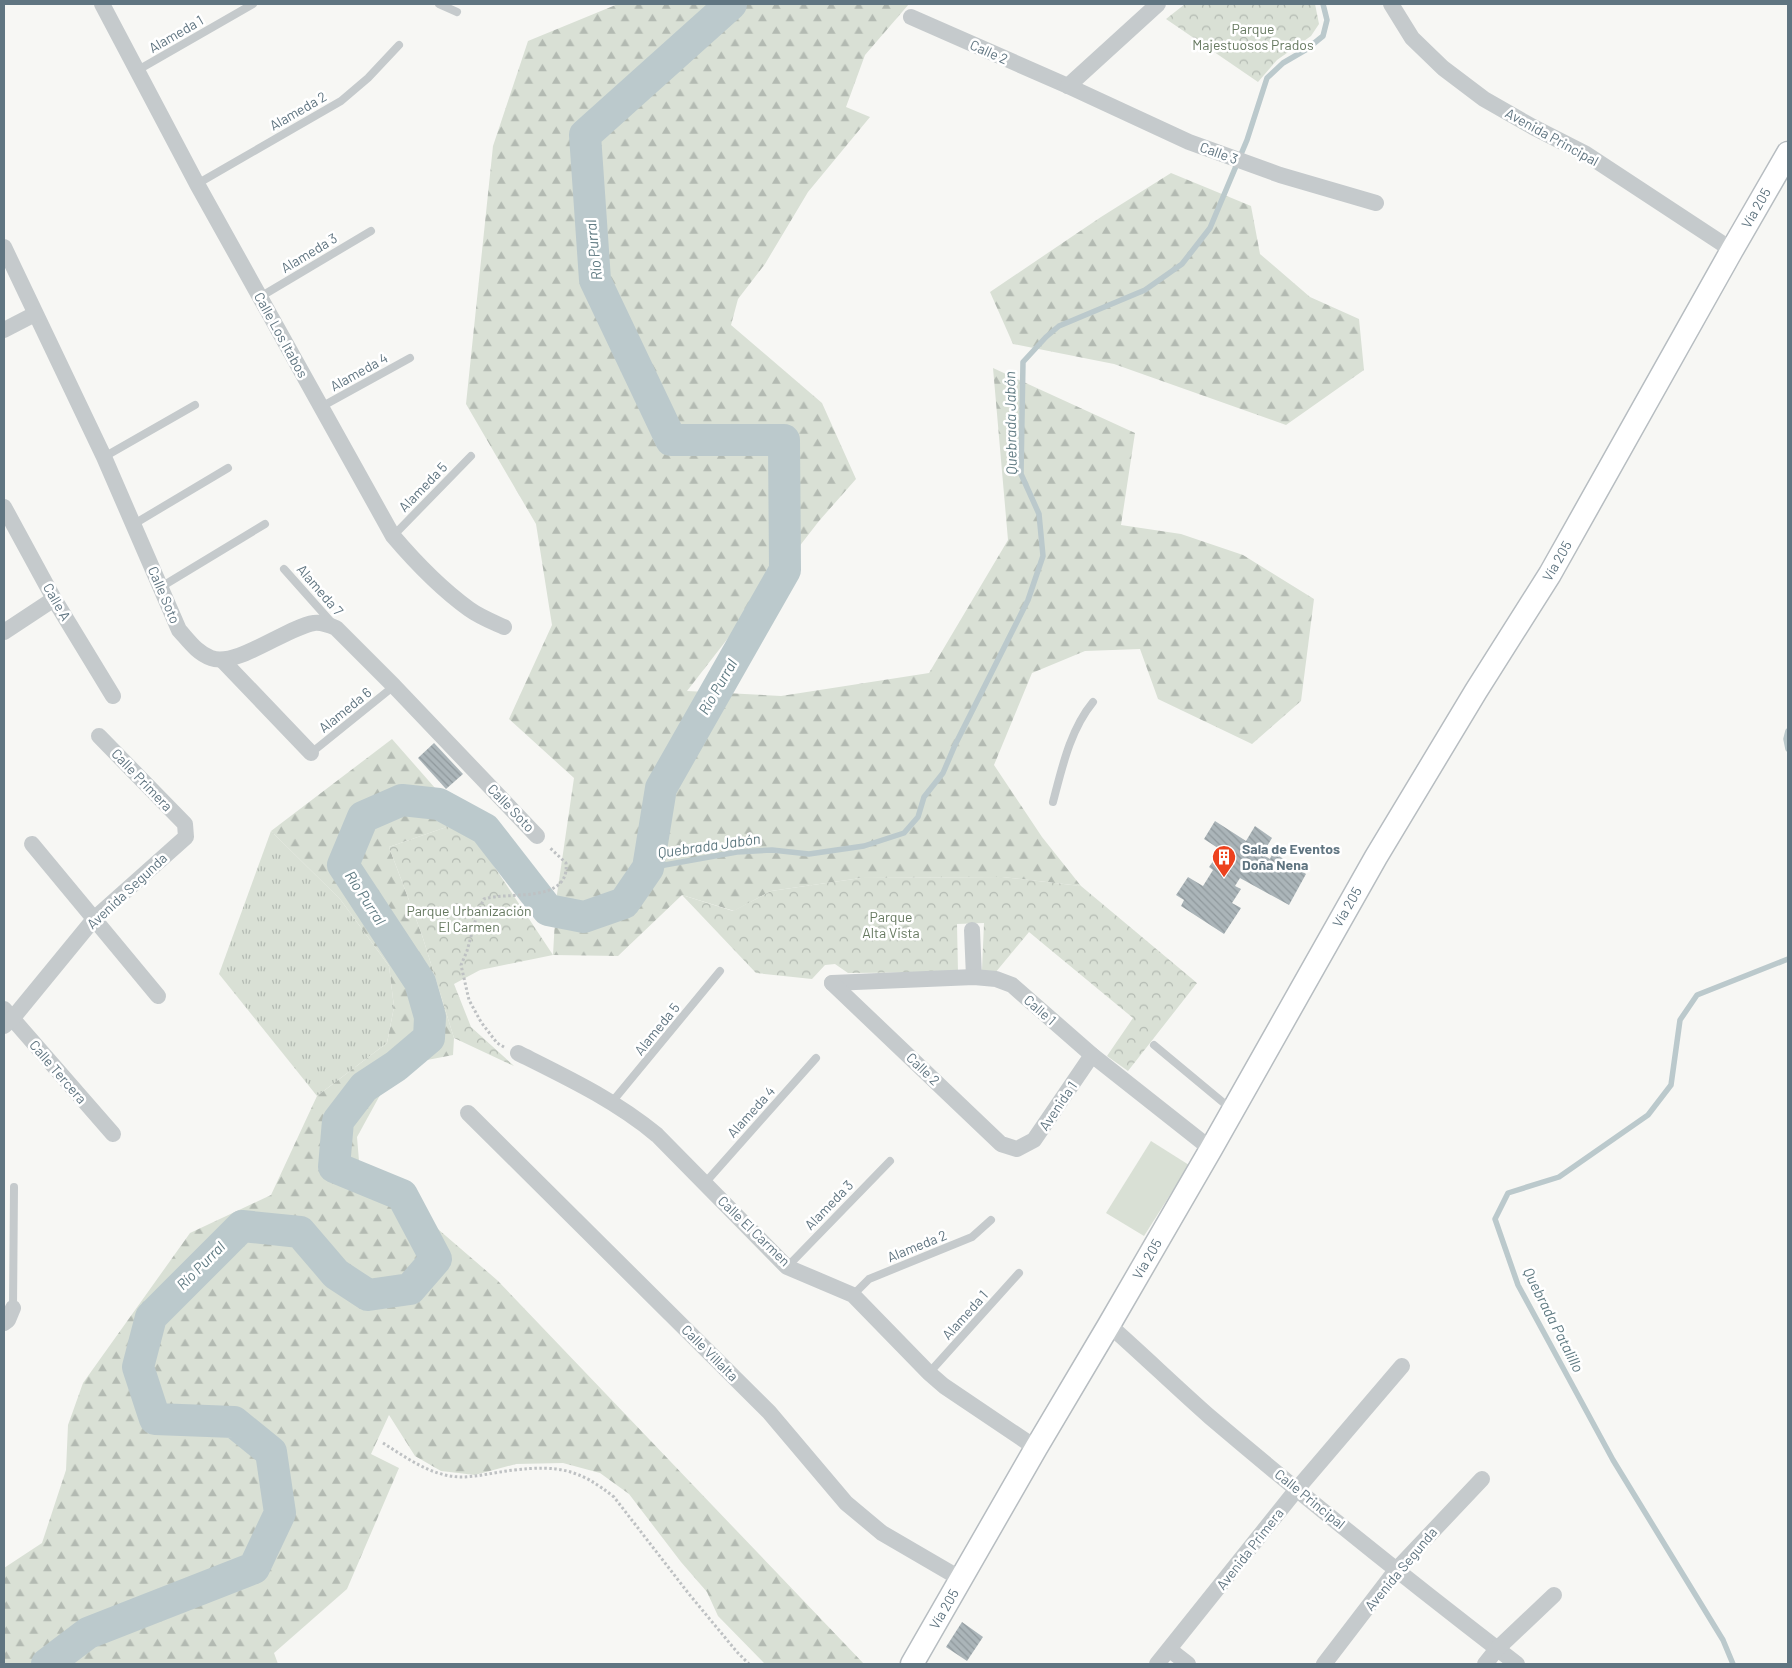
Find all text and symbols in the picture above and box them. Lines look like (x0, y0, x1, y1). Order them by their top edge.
street label: Alameda 1 (145, 11, 206, 56)
park label: Parque Majestuosos Prados (1192, 20, 1314, 53)
street label: Calle 2 (968, 36, 1011, 67)
street label: Alameda 2 (266, 87, 329, 134)
street label: Avenida Principal (1503, 104, 1602, 169)
street label: Calle 3 (1198, 138, 1241, 167)
street label: Vía 205 (1737, 185, 1774, 231)
water label: Río Purral (581, 218, 605, 281)
street label: Alameda 3 (278, 229, 340, 276)
street label: Calle Los Itabos (251, 289, 312, 381)
street label: Alameda 4 (327, 349, 390, 394)
water label: Quebrada Jabón (1000, 371, 1020, 475)
street label: Alameda 5 (395, 458, 451, 515)
street label: Vía 205 (1538, 538, 1575, 584)
street label: Alameda 7 (294, 561, 347, 619)
street label: Calle Soto (145, 564, 184, 626)
street label: Calle A (40, 580, 75, 624)
water label: Río Purral (694, 655, 740, 717)
street label: Alameda 6 (315, 683, 374, 736)
street label: Calle Primera (108, 745, 176, 814)
street label: Calle Soto (484, 780, 538, 835)
water label: Quebrada Jabón (656, 829, 762, 861)
place label: Sala de Eventos Doña Nena (1242, 840, 1340, 873)
building icon: Sala de Eventos Doña Nena (1211, 844, 1237, 878)
street label: Avenida Segunda (83, 849, 170, 932)
water label: Río Purral (342, 867, 390, 928)
street label: Vía 205 (1328, 884, 1365, 930)
park label: Parque Urbanización El Carmen (406, 902, 532, 935)
park label: Parque Alta Vista (862, 908, 920, 941)
street label: Calle 1 (1021, 991, 1060, 1028)
street label: Alameda 5 (630, 999, 683, 1058)
street label: Calle Tercera (26, 1036, 91, 1107)
street label: Calle 2 (903, 1049, 944, 1089)
street label: Avenida 1 (1035, 1078, 1080, 1134)
street label: Alameda 4 (723, 1083, 778, 1141)
street label: Alameda 3 (801, 1176, 857, 1233)
street label: Calle El Carmen (715, 1192, 794, 1269)
street label: Alameda 2 (884, 1226, 949, 1265)
street label: Vía 205 (1128, 1236, 1165, 1282)
water label: Río Purral (172, 1237, 229, 1293)
water label: Quebrada Patalillo (1520, 1264, 1588, 1375)
street label: Alameda 1 (938, 1287, 991, 1343)
street label: Calle Villalta (678, 1321, 742, 1385)
street label: Calle Principal (1272, 1465, 1349, 1532)
street label: Avenida Primera (1212, 1505, 1287, 1593)
street label: Avenida Segunda (1361, 1524, 1440, 1614)
street label: Vía 205 (925, 1586, 962, 1632)

